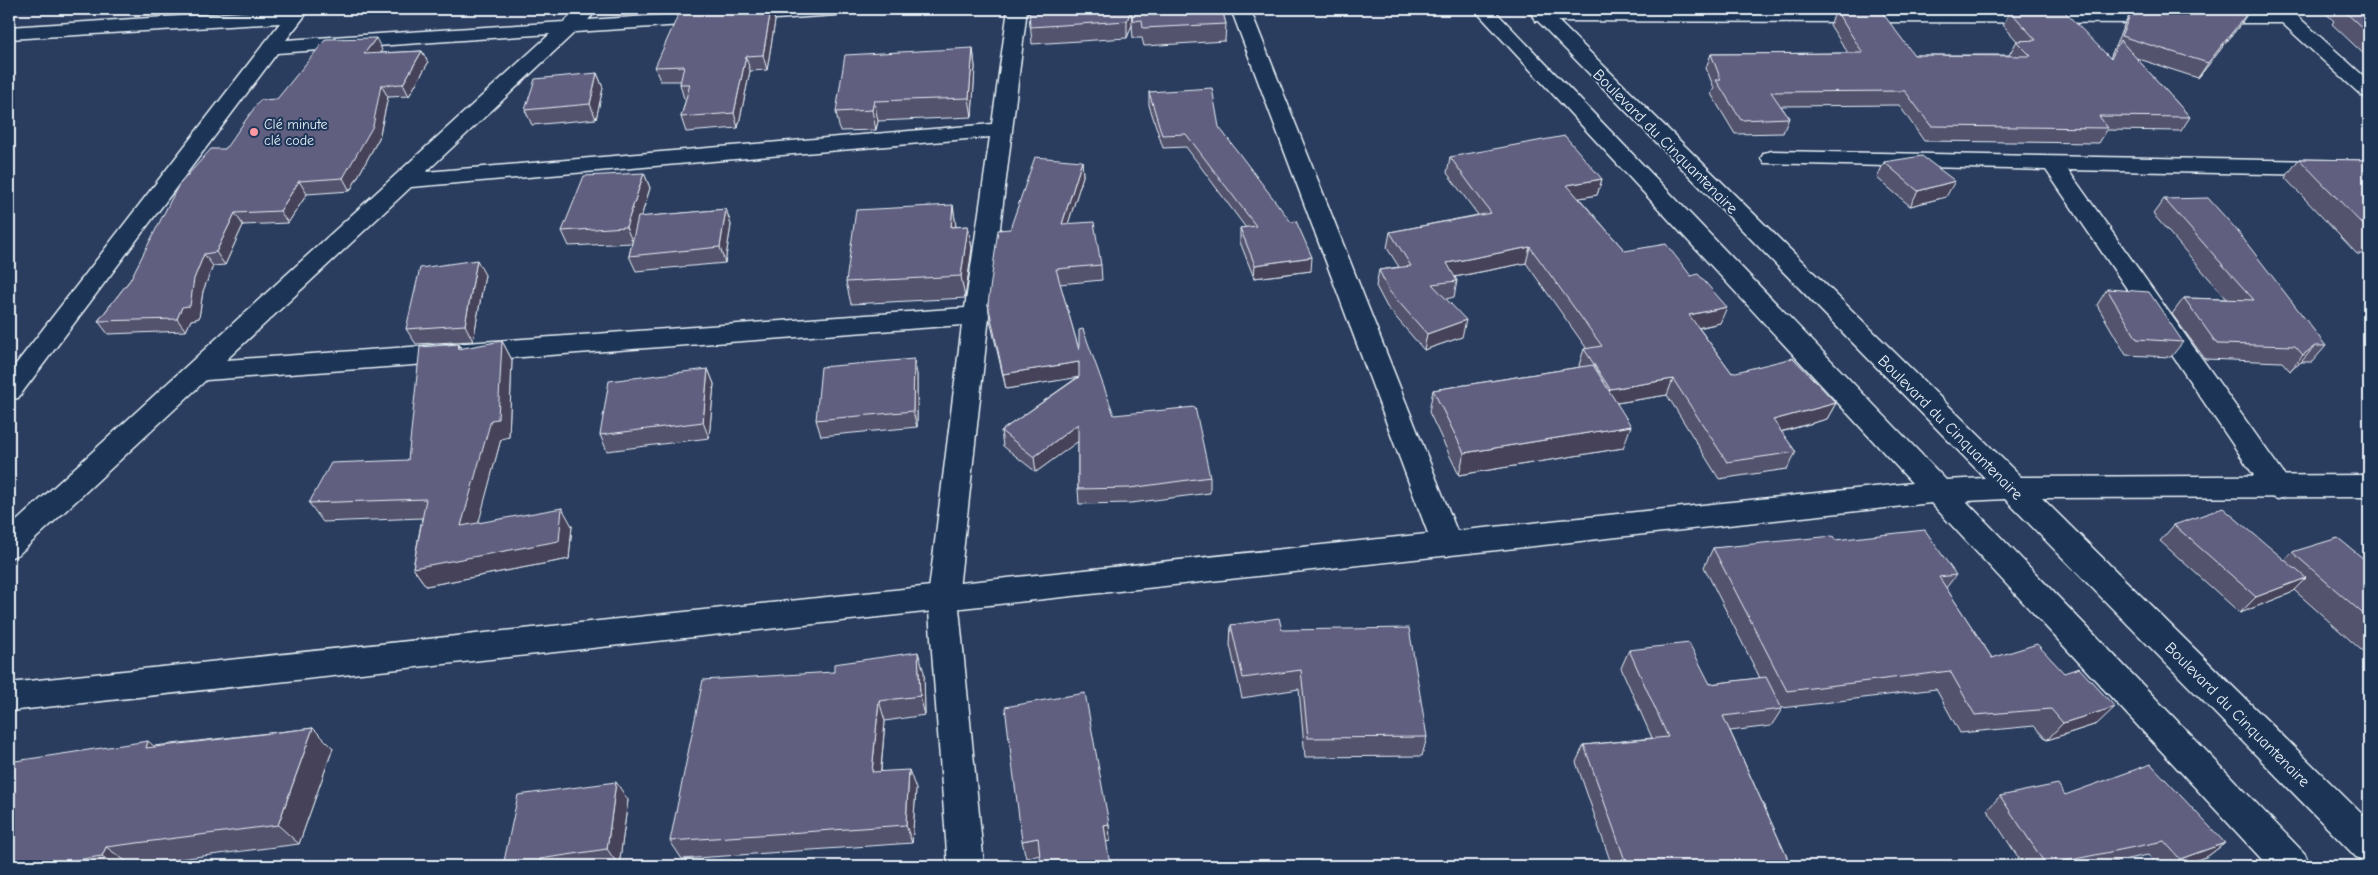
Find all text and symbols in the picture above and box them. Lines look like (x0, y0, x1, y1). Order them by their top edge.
street label: Boulevard du Cinquantenaire (1589, 66, 1741, 218)
place label: Clé minute clé code (264, 116, 328, 149)
marker: Clé minute clé code (248, 126, 260, 138)
street label: Boulevard du Cinquantenaire (1874, 352, 2026, 504)
street label: Boulevard du Cinquantenaire (2161, 639, 2313, 791)

